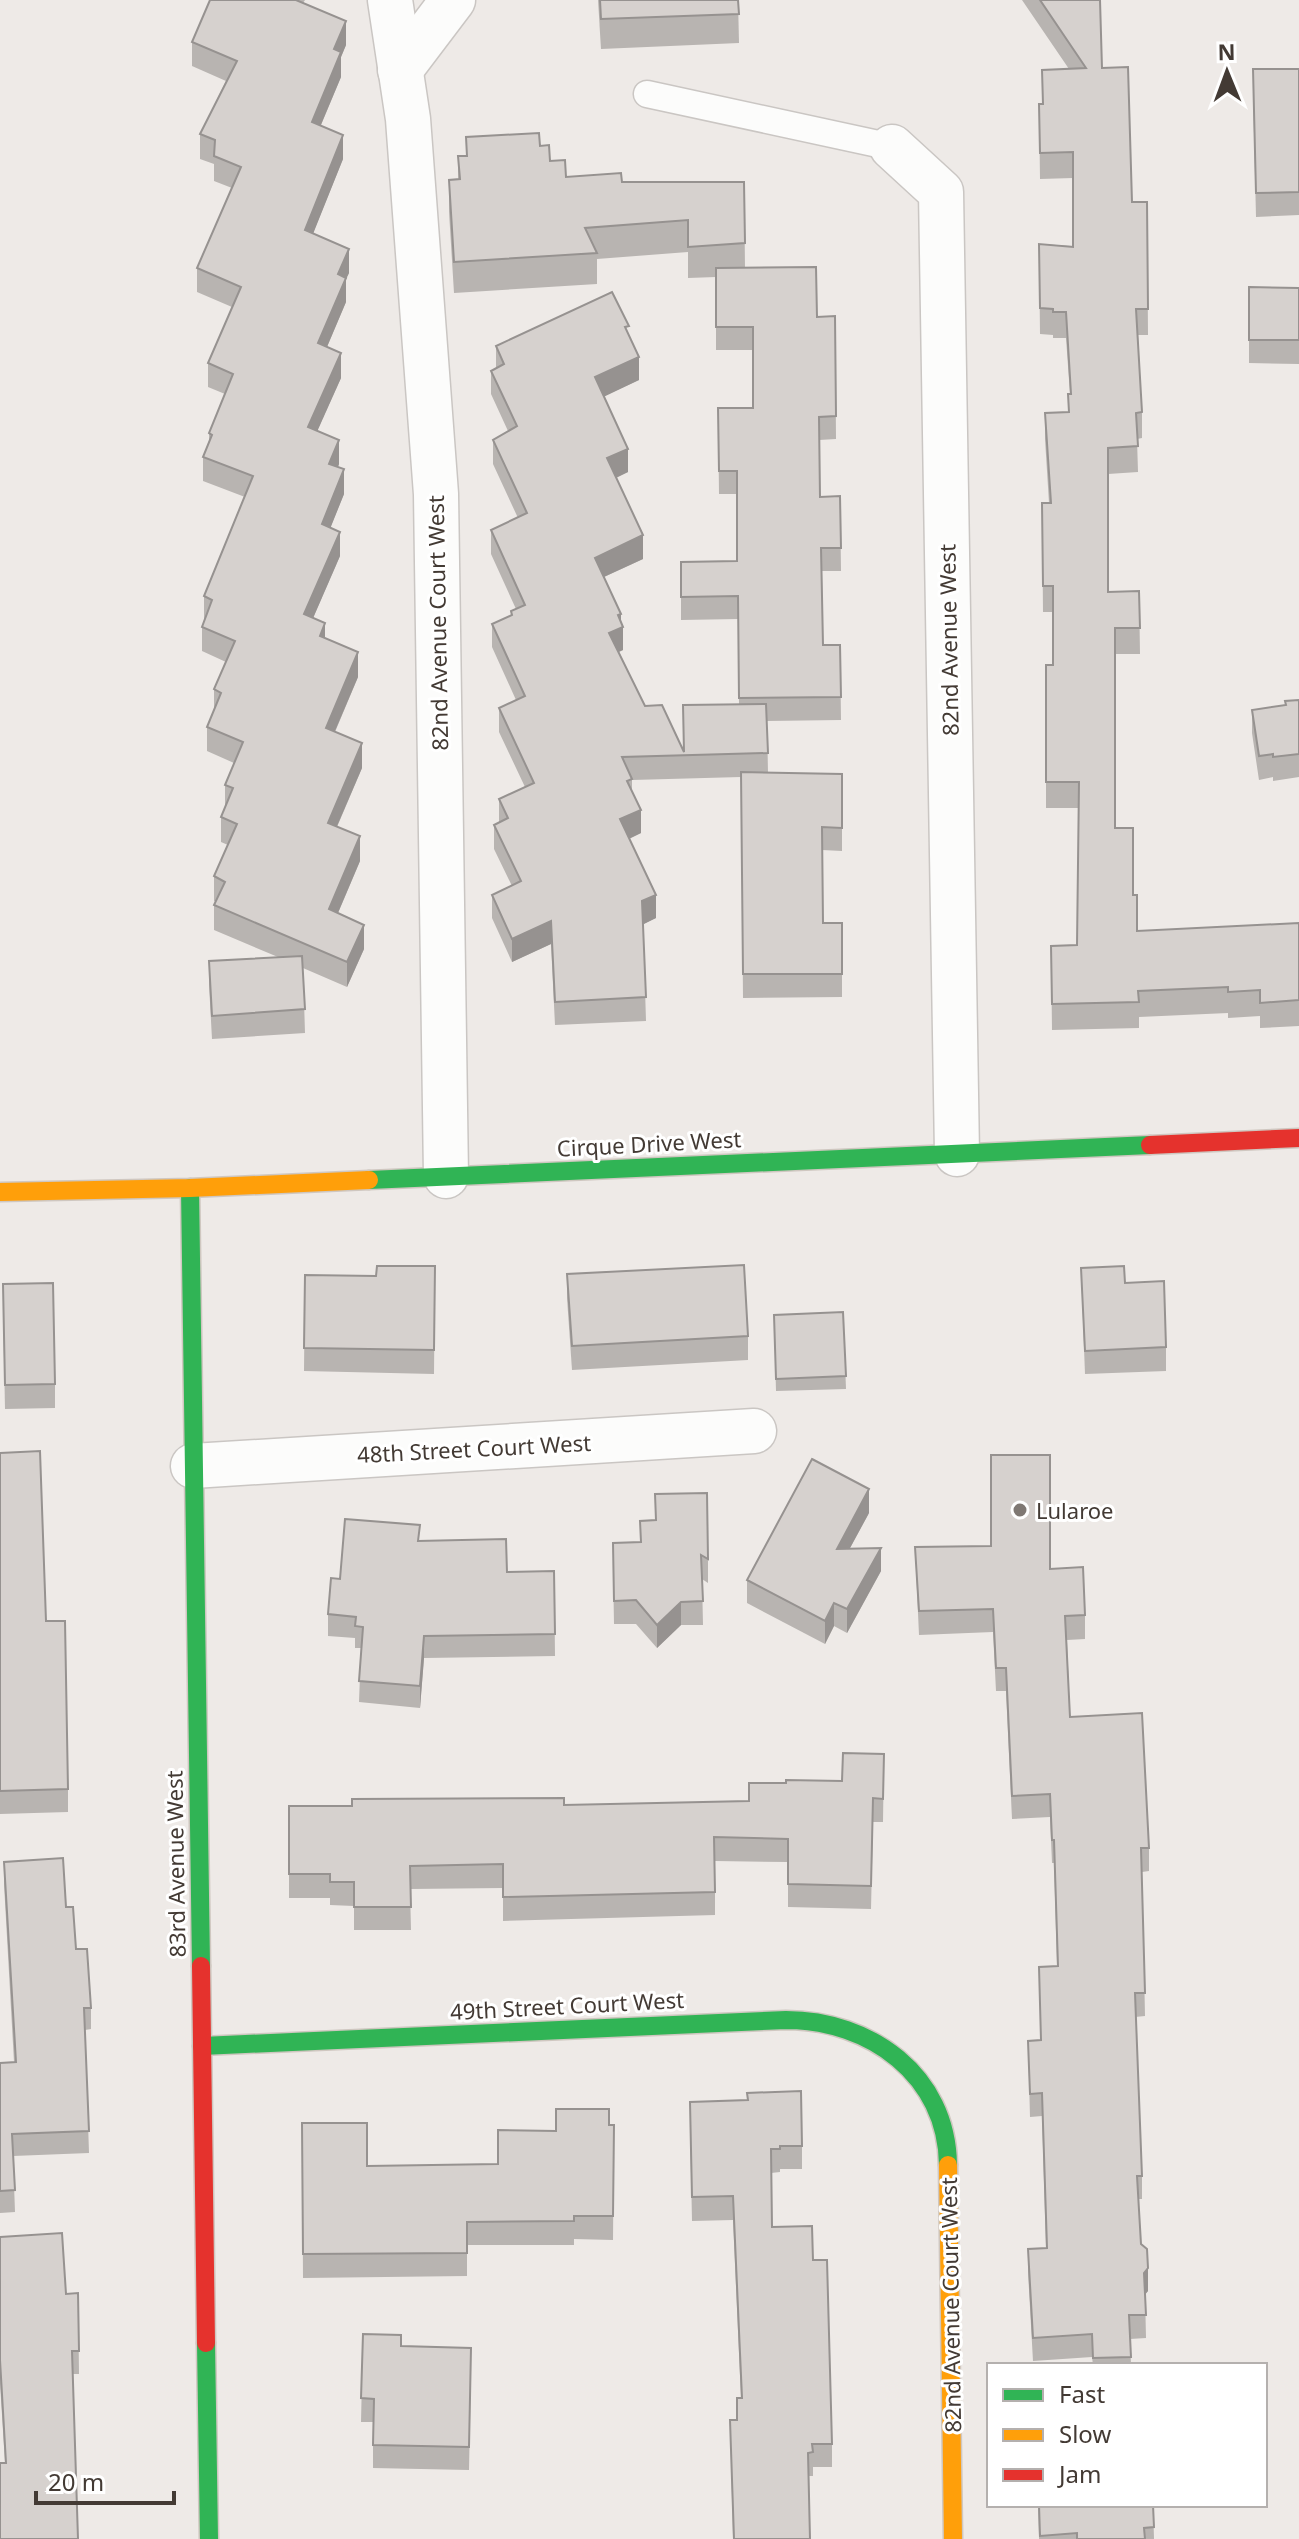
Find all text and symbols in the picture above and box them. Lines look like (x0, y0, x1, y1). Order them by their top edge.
north arrow (1187, 32, 1267, 112)
text: N (1217, 36, 1236, 66)
street label: 82nd Avenue Court West (420, 495, 454, 751)
street label: 82nd Avenue West (931, 544, 965, 736)
street label: Cirque Drive West (556, 1123, 742, 1163)
street label: 48th Street Court West (356, 1427, 592, 1469)
place label: Lularoe (1036, 1495, 1114, 1525)
marker: Lularoe (1011, 1501, 1029, 1519)
street label: 83rd Avenue West (158, 1770, 192, 1958)
street label: 49th Street Court West (449, 1984, 685, 2026)
street label: 82nd Avenue Court West (933, 2177, 967, 2433)
legend (987, 2363, 1267, 2507)
text: Fast (1059, 2377, 1105, 2410)
text: Slow (1059, 2417, 1111, 2450)
scale bar (36, 2455, 174, 2505)
text: Jam (1057, 2457, 1101, 2490)
text: 20 m (48, 2465, 104, 2498)

